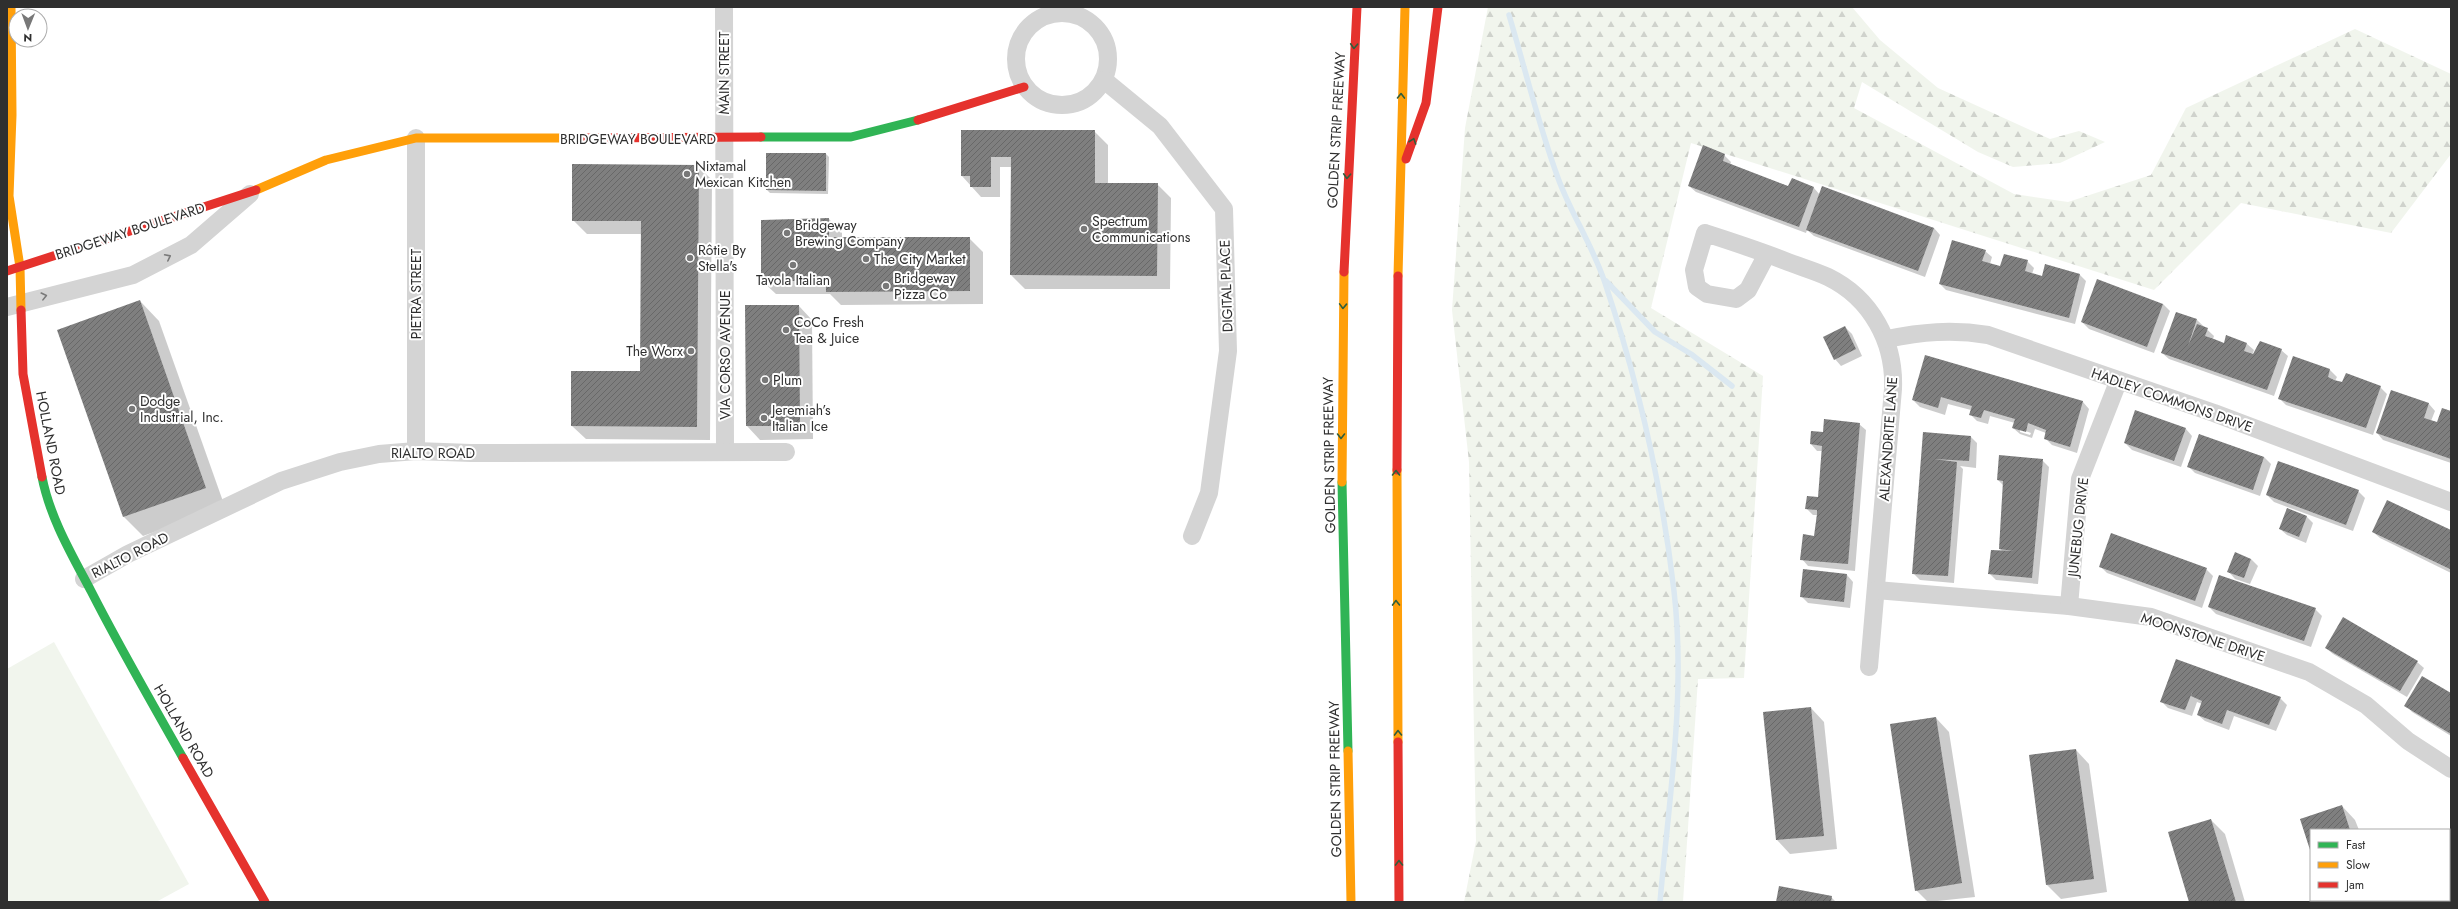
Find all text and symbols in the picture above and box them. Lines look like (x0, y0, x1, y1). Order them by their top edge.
north arrow (8, 8, 48, 48)
text: N (23, 30, 32, 46)
street label: MAIN STREET (714, 31, 734, 115)
one-way arrow (1350, 43, 1359, 49)
street label: GOLDEN STRIP FREEWAY (1322, 51, 1350, 209)
one-way arrow (1397, 93, 1405, 99)
street label: BRIDGEWAY BOULEVARD (560, 129, 716, 149)
one-way arrow (1408, 137, 1417, 144)
place label: Nixtamal Mexican Kitchen (695, 156, 791, 192)
marker: Nixtamal Mexican Kitchen (682, 169, 692, 179)
one-way arrow (1343, 173, 1352, 179)
street label: BRIDGEWAY BOULEVARD (53, 197, 207, 265)
place label: Spectrum Communications (1092, 211, 1191, 247)
place label: Bridgeway Brewing Company (795, 215, 904, 251)
marker: Spectrum Communications (1079, 224, 1089, 234)
marker: Bridgeway Brewing Company (782, 228, 792, 238)
street label: DIGITAL PLACE (1214, 239, 1238, 333)
place label: Rôtie By Stella's (698, 240, 747, 276)
street label: PIETRA STREET (406, 248, 426, 339)
place label: The City Market (874, 249, 966, 269)
marker: Rôtie By Stella's (685, 253, 695, 263)
one-way arrow (163, 254, 171, 262)
marker: The City Market (861, 254, 871, 264)
marker: Tavola Italian (788, 260, 798, 270)
place label: Bridgeway Pizza Co (894, 268, 956, 304)
place label: Tavola Italian (756, 270, 830, 290)
marker: Bridgeway Pizza Co (881, 281, 891, 291)
street label: VIA CORSO AVENUE (715, 290, 735, 420)
one-way arrow (41, 293, 48, 301)
one-way arrow (1338, 303, 1347, 309)
place label: CoCo Fresh Tea & Juice (794, 312, 864, 348)
marker: CoCo Fresh Tea & Juice (781, 325, 791, 335)
place label: The Worx (626, 341, 683, 361)
marker: The Worx (686, 346, 696, 356)
street label: HADLEY COMMONS DRIVE (2089, 363, 2255, 437)
place label: Plum (773, 370, 802, 390)
marker: Plum (760, 375, 770, 385)
street label: GOLDEN STRIP FREEWAY (1318, 376, 1340, 533)
street label: ALEXANDRITE LANE (1874, 376, 1902, 502)
street label: HOLLAND ROAD (31, 389, 71, 497)
place label: Dodge Industrial, Inc. (140, 391, 224, 427)
place label: Jeremiah’s Italian Ice (770, 400, 831, 436)
marker: Dodge Industrial, Inc. (127, 404, 137, 414)
marker: Jeremiah’s Italian Ice (759, 413, 769, 423)
one-way arrow (1337, 433, 1345, 439)
street label: RIALTO ROAD (391, 443, 475, 463)
one-way arrow (1392, 470, 1400, 476)
street label: JUNEBUG DRIVE (2063, 476, 2093, 580)
street label: RIALTO ROAD (88, 527, 172, 583)
one-way arrow (1392, 600, 1400, 606)
street label: MOONSTONE DRIVE (2138, 608, 2268, 666)
street label: HOLLAND ROAD (149, 680, 219, 782)
street label: GOLDEN STRIP FREEWAY (1324, 700, 1346, 857)
one-way arrow (1393, 730, 1402, 736)
legend (2310, 829, 2450, 901)
text: Fast (2346, 836, 2365, 854)
text: Slow (2346, 856, 2371, 874)
one-way arrow (1395, 860, 1403, 866)
text: Jam (2344, 876, 2364, 894)

